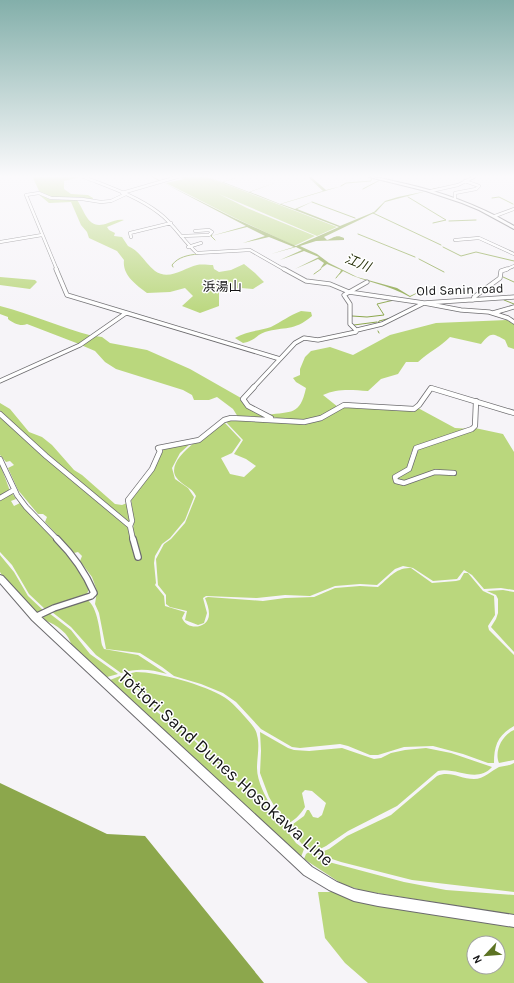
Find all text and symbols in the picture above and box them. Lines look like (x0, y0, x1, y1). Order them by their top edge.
water label: 江川 (343, 251, 375, 275)
district label: 浜湯山 (202, 279, 242, 294)
street label: Old Sanin road (416, 280, 504, 299)
street label: Tottori Sand Dunes Hosokawa Line (114, 665, 338, 871)
north arrow (466, 935, 506, 975)
text: N (470, 953, 485, 966)

